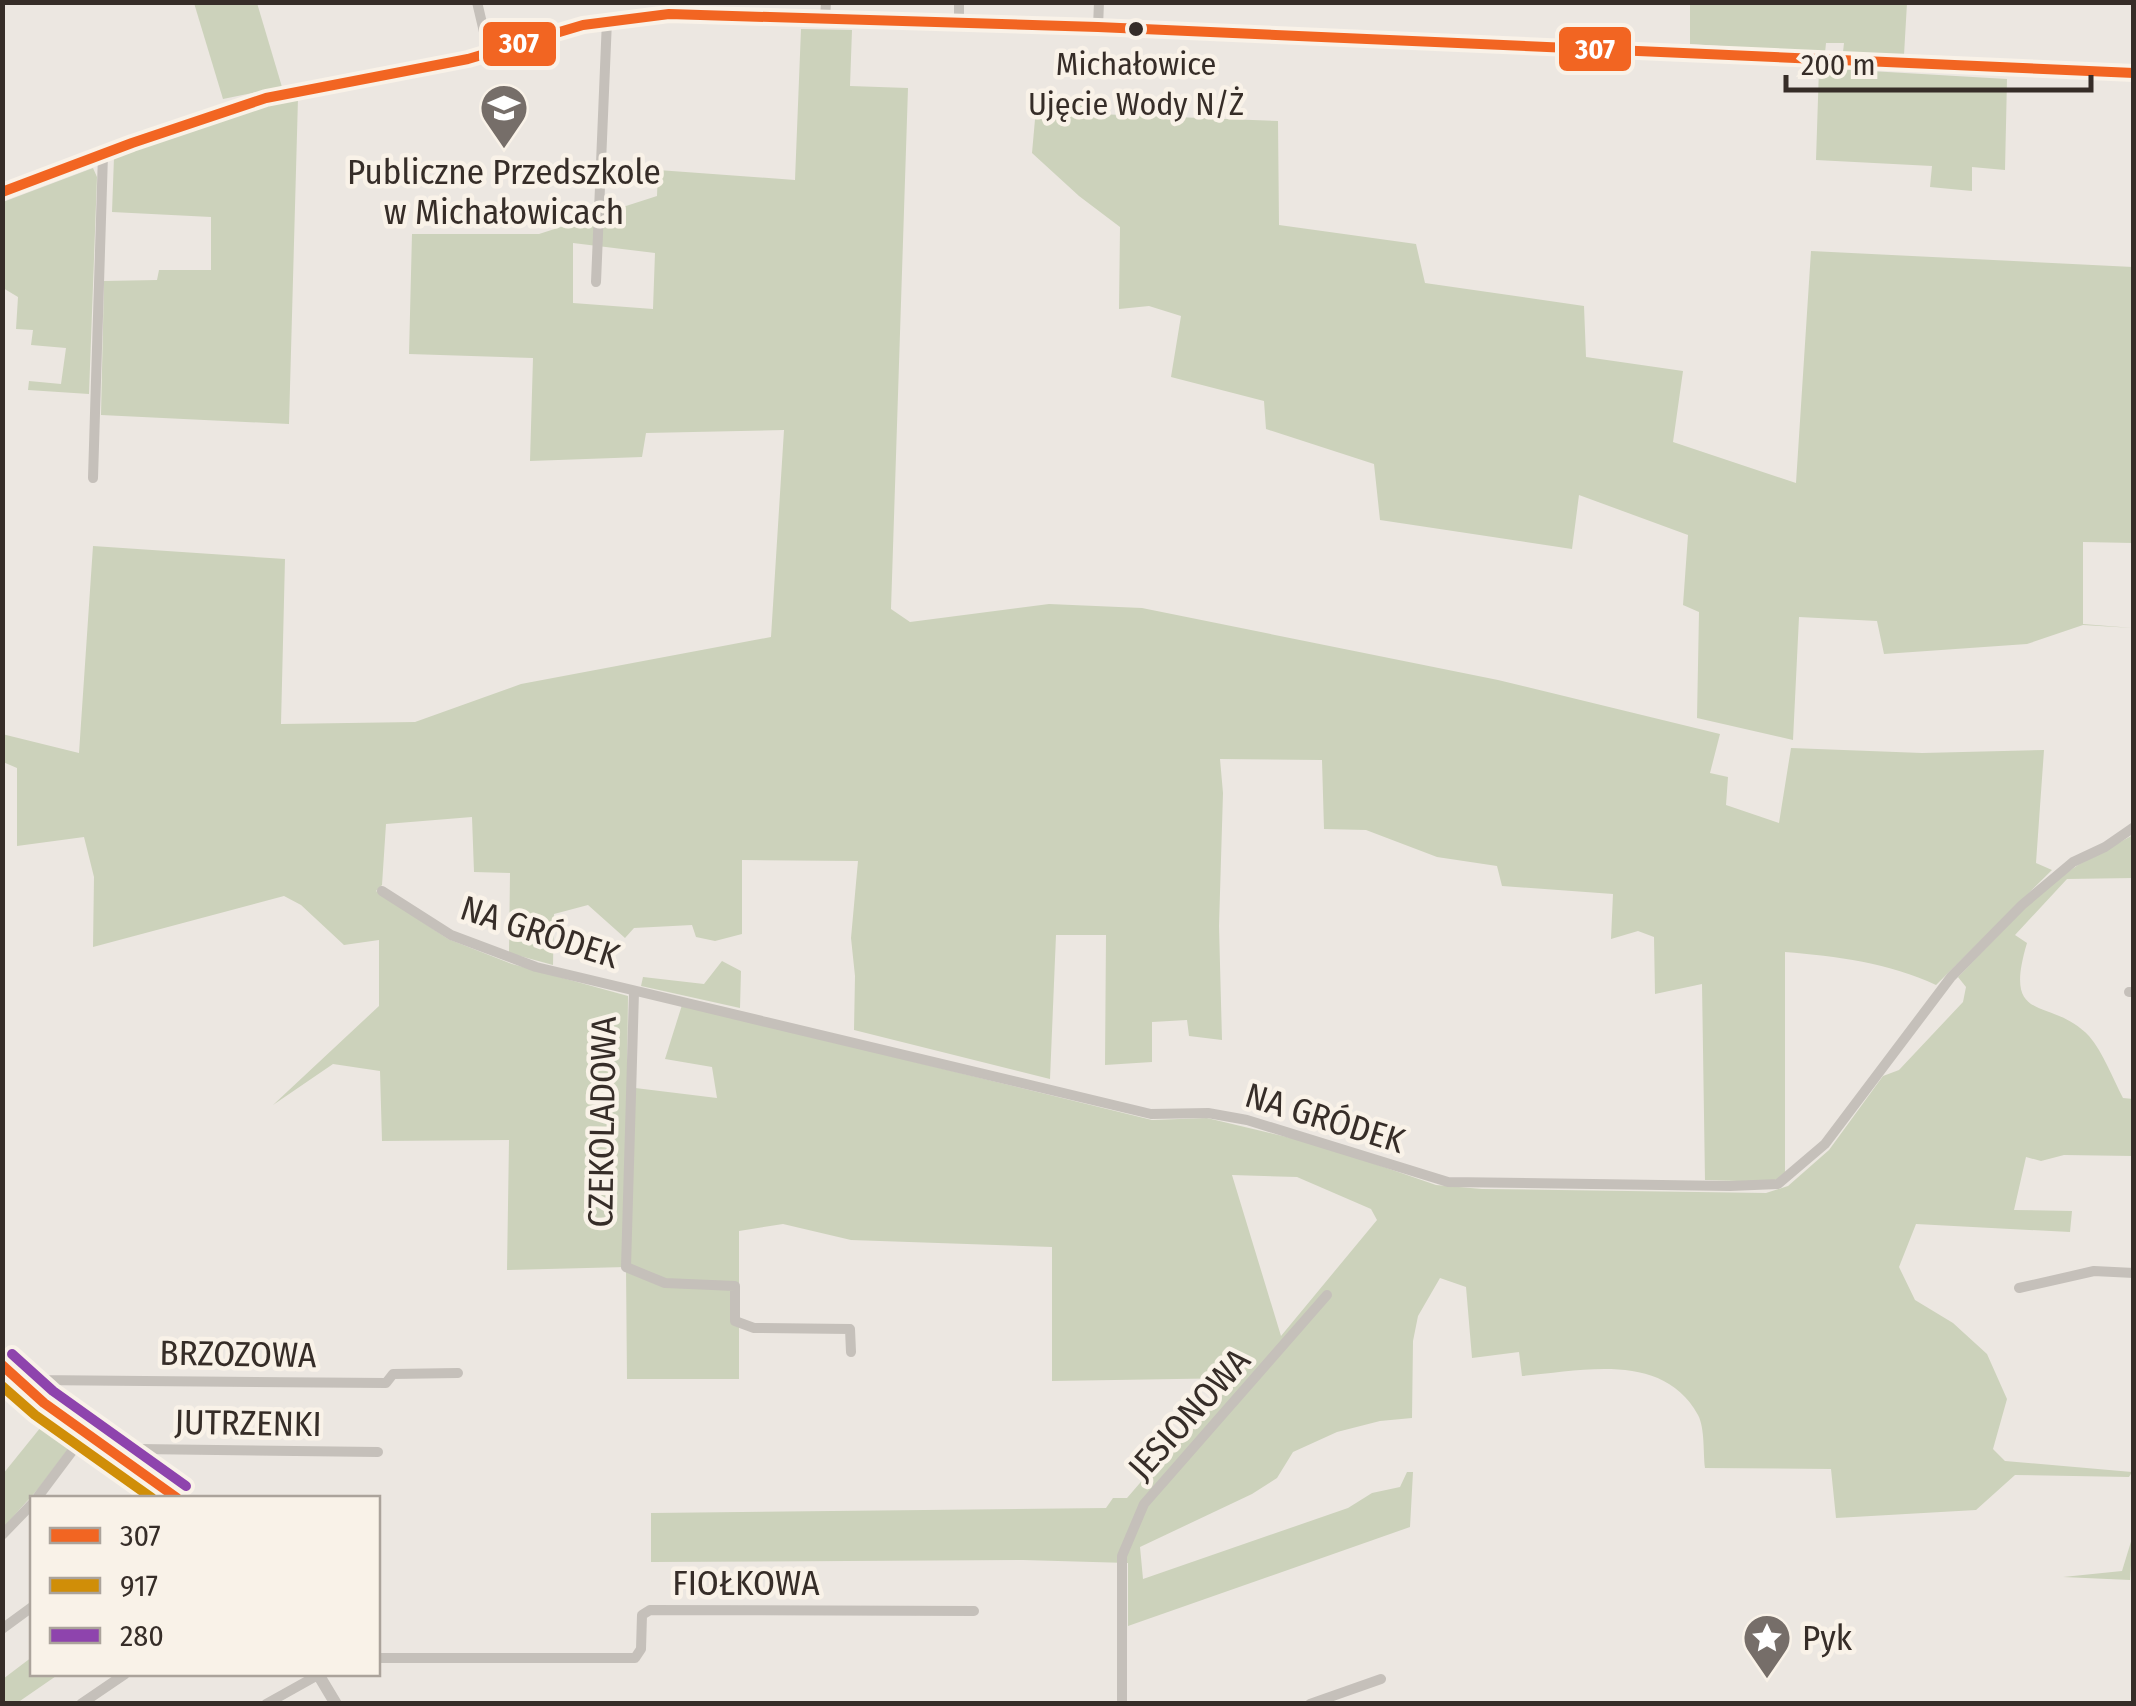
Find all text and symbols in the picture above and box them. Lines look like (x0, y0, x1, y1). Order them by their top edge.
marker: Michałowice Ujęcie Wody N/Ż (1126, 19, 1146, 39)
line badge: 307 (481, 20, 558, 68)
line badge: 307 (1557, 25, 1633, 73)
text: 307 (498, 27, 539, 60)
scale bar (1786, 30, 2091, 92)
text: 307 (1574, 33, 1615, 66)
place label: Michałowice Ujęcie Wody N/Ż (1028, 45, 1244, 123)
text: 200 m (1801, 47, 1876, 83)
school or university icon: Publiczne Przedszkole w Michałowicach (478, 82, 530, 150)
place label: Publiczne Przedszkole w Michałowicach (347, 151, 661, 233)
street label: NA GRÓDEK (456, 887, 625, 977)
street label: CZEKOLADOWA (579, 1015, 625, 1228)
street label: NA GRÓDEK (1240, 1074, 1410, 1162)
street label: BRZOZOWA (159, 1332, 317, 1376)
street label: JESIONOWA (1119, 1339, 1259, 1488)
street label: JUTRZENKI (174, 1401, 322, 1445)
legend (30, 1496, 380, 1676)
text: 307 (120, 1518, 161, 1554)
street label: FIOŁKOWA (672, 1562, 820, 1604)
text: 917 (120, 1568, 158, 1604)
place icon: Pyk (1741, 1612, 1793, 1680)
place label: Pyk (1802, 1617, 1853, 1659)
text: 280 (120, 1618, 164, 1654)

